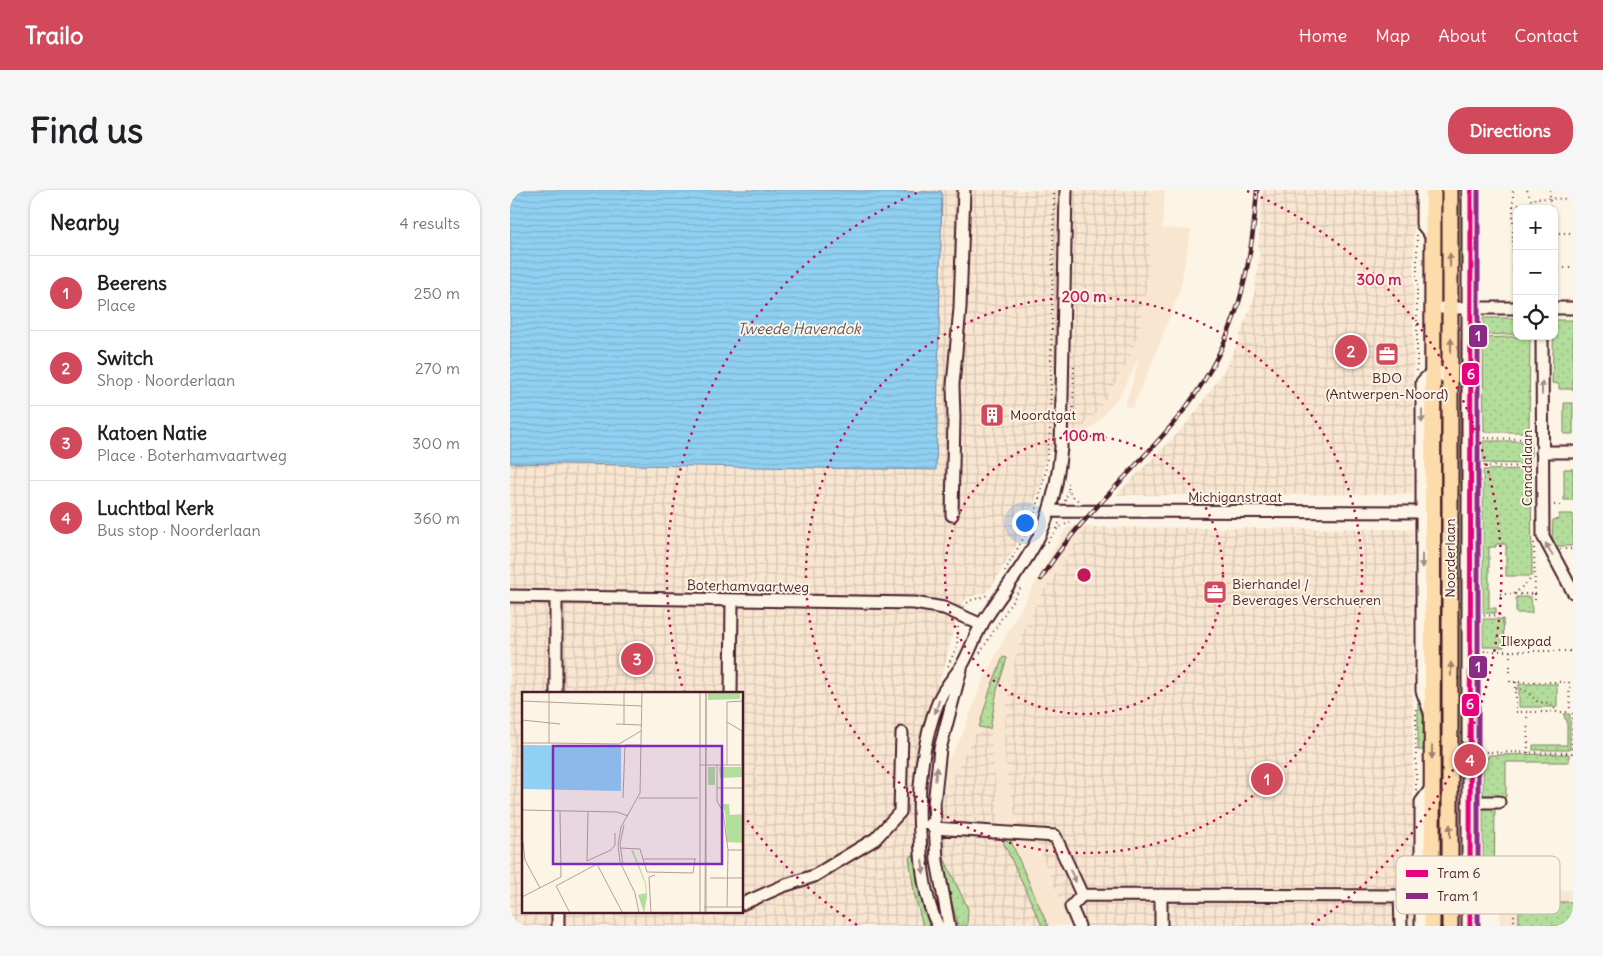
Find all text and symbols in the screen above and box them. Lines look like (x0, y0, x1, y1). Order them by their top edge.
text: Trailo (25, 20, 83, 50)
text: Home (1299, 24, 1347, 47)
text: Map (1375, 24, 1410, 47)
text: About (1438, 24, 1486, 47)
text: Contact (1514, 24, 1578, 47)
button: Directions (1448, 107, 1573, 154)
text: Find us (30, 108, 143, 152)
map controls (1513, 205, 1558, 340)
button: + (1513, 205, 1558, 250)
text: Nearby (50, 209, 120, 236)
text: 4 results (399, 213, 460, 233)
button: − (1513, 250, 1558, 295)
one-way arrow (1446, 251, 1454, 267)
text: 300 m (1357, 270, 1402, 289)
text: Beerens (97, 271, 167, 295)
text: 1 (63, 283, 69, 303)
text: 250 m (414, 283, 460, 303)
text: 200 m (1062, 287, 1106, 306)
text: Place (97, 295, 136, 315)
button: locate (1513, 295, 1558, 340)
water label: Tweede Havendok (737, 319, 862, 338)
line badge: 1 (1468, 324, 1488, 348)
text: 1 (1475, 327, 1481, 345)
pin: 2 (1335, 332, 1367, 370)
one-way arrow (1447, 337, 1455, 353)
office icon: BDO (Antwerpen-Noord) (1374, 341, 1400, 367)
text: Switch (97, 346, 154, 370)
text: 2 (62, 358, 70, 378)
text: 270 m (415, 358, 460, 378)
line badge: 6 (1461, 362, 1480, 386)
text: 6 (1467, 365, 1475, 383)
place label: BDO (Antwerpen-Noord) (1326, 369, 1448, 403)
text: Shop · Noorderlaan (97, 370, 235, 390)
one-way arrow (1538, 380, 1546, 396)
building icon: Moordtgat (979, 402, 1005, 428)
place label: Moordtgat (1010, 406, 1076, 424)
one-way arrow (1418, 408, 1426, 424)
text: Katoen Natie (97, 421, 207, 445)
text: 100 m (1063, 426, 1105, 445)
street label: Canadalaan (1518, 430, 1536, 506)
text: 3 (61, 433, 71, 453)
text: 300 m (412, 433, 460, 453)
text: Place · Boterhamvaartweg (97, 445, 287, 465)
street label: Michiganstraat (1188, 488, 1282, 506)
text: Luchtbal Kerk (97, 496, 214, 520)
text: 4 (61, 508, 71, 528)
text: 360 m (413, 508, 460, 528)
your location (1012, 510, 1038, 536)
street label: Noorderlaan (1441, 518, 1459, 598)
text: Bus stop · Noorderlaan (97, 520, 261, 540)
one-way arrow (1545, 543, 1554, 556)
one-way arrow (1418, 553, 1426, 569)
centre of rings (1075, 566, 1093, 584)
place label: Bierhandel / Beverages Verschueren (1232, 575, 1381, 609)
street label: Boterhamvaartweg (687, 576, 809, 596)
office icon: Bierhandel / Beverages Verschueren (1202, 579, 1228, 605)
street label: Illexpad (1501, 632, 1551, 650)
pin: 3 (621, 640, 653, 678)
line badge: 1 (1468, 655, 1488, 679)
text: 1 (1475, 658, 1481, 676)
one-way arrow (1446, 661, 1454, 677)
inset map (522, 692, 744, 914)
line badge: 6 (1461, 693, 1480, 717)
text: 6 (1466, 695, 1474, 713)
one-way arrow (933, 699, 940, 714)
pin: 4 (1454, 741, 1486, 779)
one-way arrow (1428, 745, 1436, 761)
pin: 1 (1251, 760, 1283, 798)
one-way arrow (932, 765, 940, 781)
one-way arrow (1446, 823, 1454, 839)
legend (1396, 856, 1560, 914)
one-way arrow (919, 860, 927, 876)
text: Tram 6 (1437, 864, 1481, 882)
one-way arrow (1070, 869, 1078, 883)
text: Tram 1 (1437, 887, 1478, 905)

